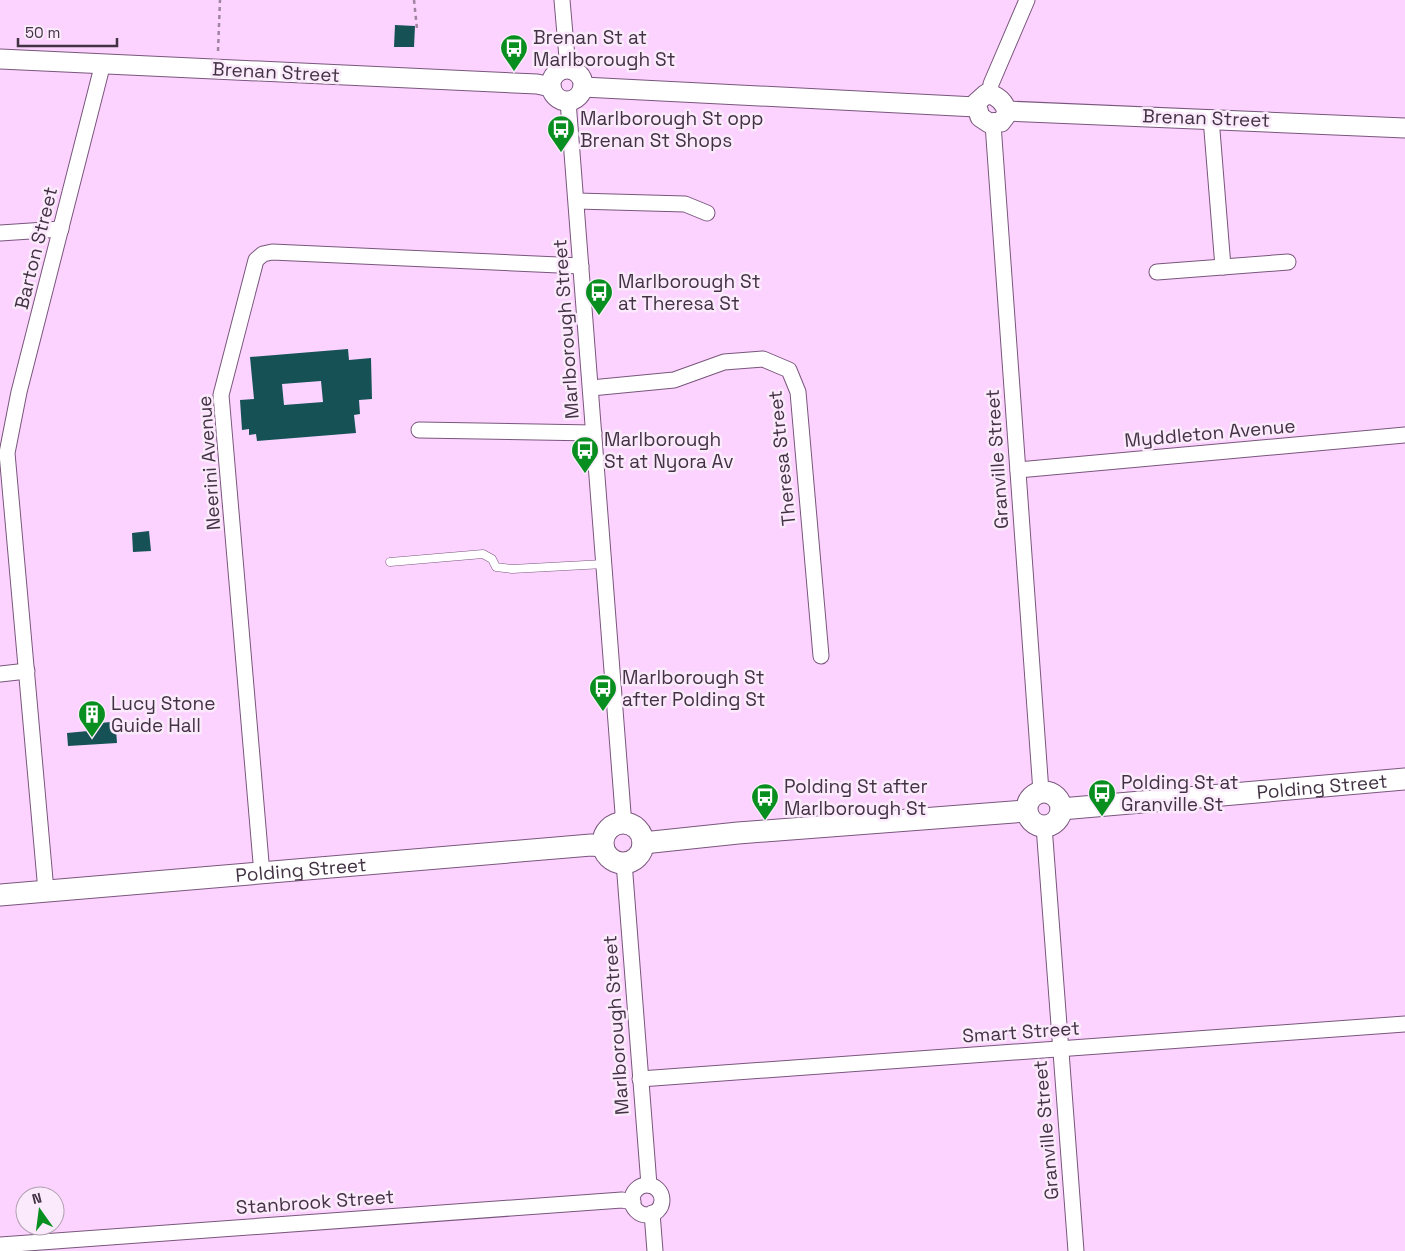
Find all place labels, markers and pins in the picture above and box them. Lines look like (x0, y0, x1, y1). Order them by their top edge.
place label: Brenan St at Marlborough St (533, 25, 675, 72)
bus stop icon: Brenan St at Marlborough St (499, 33, 529, 72)
place label: Marlborough St opp Brenan St Shops (580, 106, 764, 153)
bus stop icon: Marlborough St opp Brenan St Shops (546, 114, 576, 153)
place label: Marlborough St at Theresa St (618, 269, 760, 316)
bus stop icon: Marlborough St at Theresa St (584, 277, 614, 316)
place label: Marlborough St at Nyora Av (604, 427, 733, 474)
bus stop icon: Marlborough St at Nyora Av (570, 435, 600, 474)
place label: Marlborough St after Polding St (622, 665, 766, 712)
bus stop icon: Marlborough St after Polding St (588, 673, 618, 712)
place label: Lucy Stone Guide Hall (111, 691, 215, 738)
building icon: Lucy Stone Guide Hall (77, 699, 107, 738)
place label: Polding St at Granville St (1121, 770, 1238, 817)
place label: Polding St after Marlborough St (784, 774, 928, 821)
bus stop icon: Polding St at Granville St (1087, 778, 1117, 817)
bus stop icon: Polding St after Marlborough St (750, 782, 780, 821)

